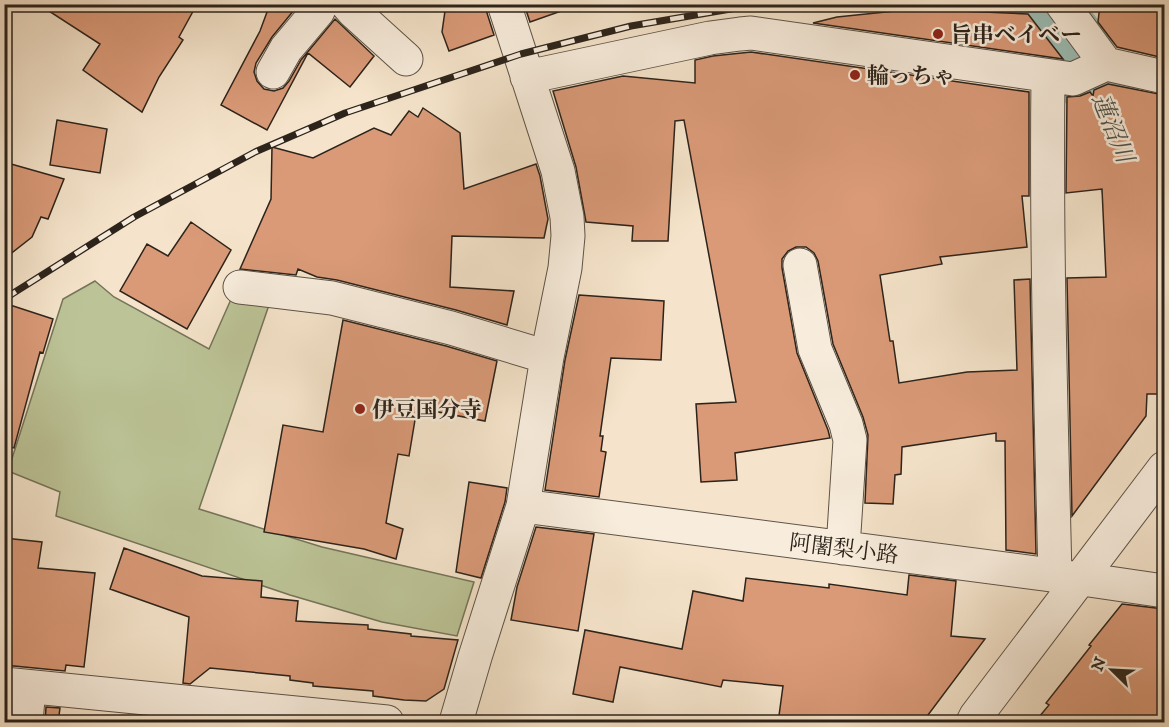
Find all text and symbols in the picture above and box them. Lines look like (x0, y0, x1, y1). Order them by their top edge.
place label: 旨串ベイベー (950, 22, 1082, 49)
marker: 旨串ベイベー (931, 27, 945, 41)
place label: 輪っちゃ (867, 63, 955, 90)
marker: 輪っちゃ (848, 68, 862, 82)
water label: 蓮沼川 (1085, 89, 1141, 170)
place label: 伊豆国分寺 (372, 397, 482, 424)
marker: 伊豆国分寺 (353, 402, 367, 416)
street label: 阿闍梨小路 (788, 529, 900, 570)
north arrow (1082, 640, 1142, 700)
text: N (1087, 654, 1111, 674)

